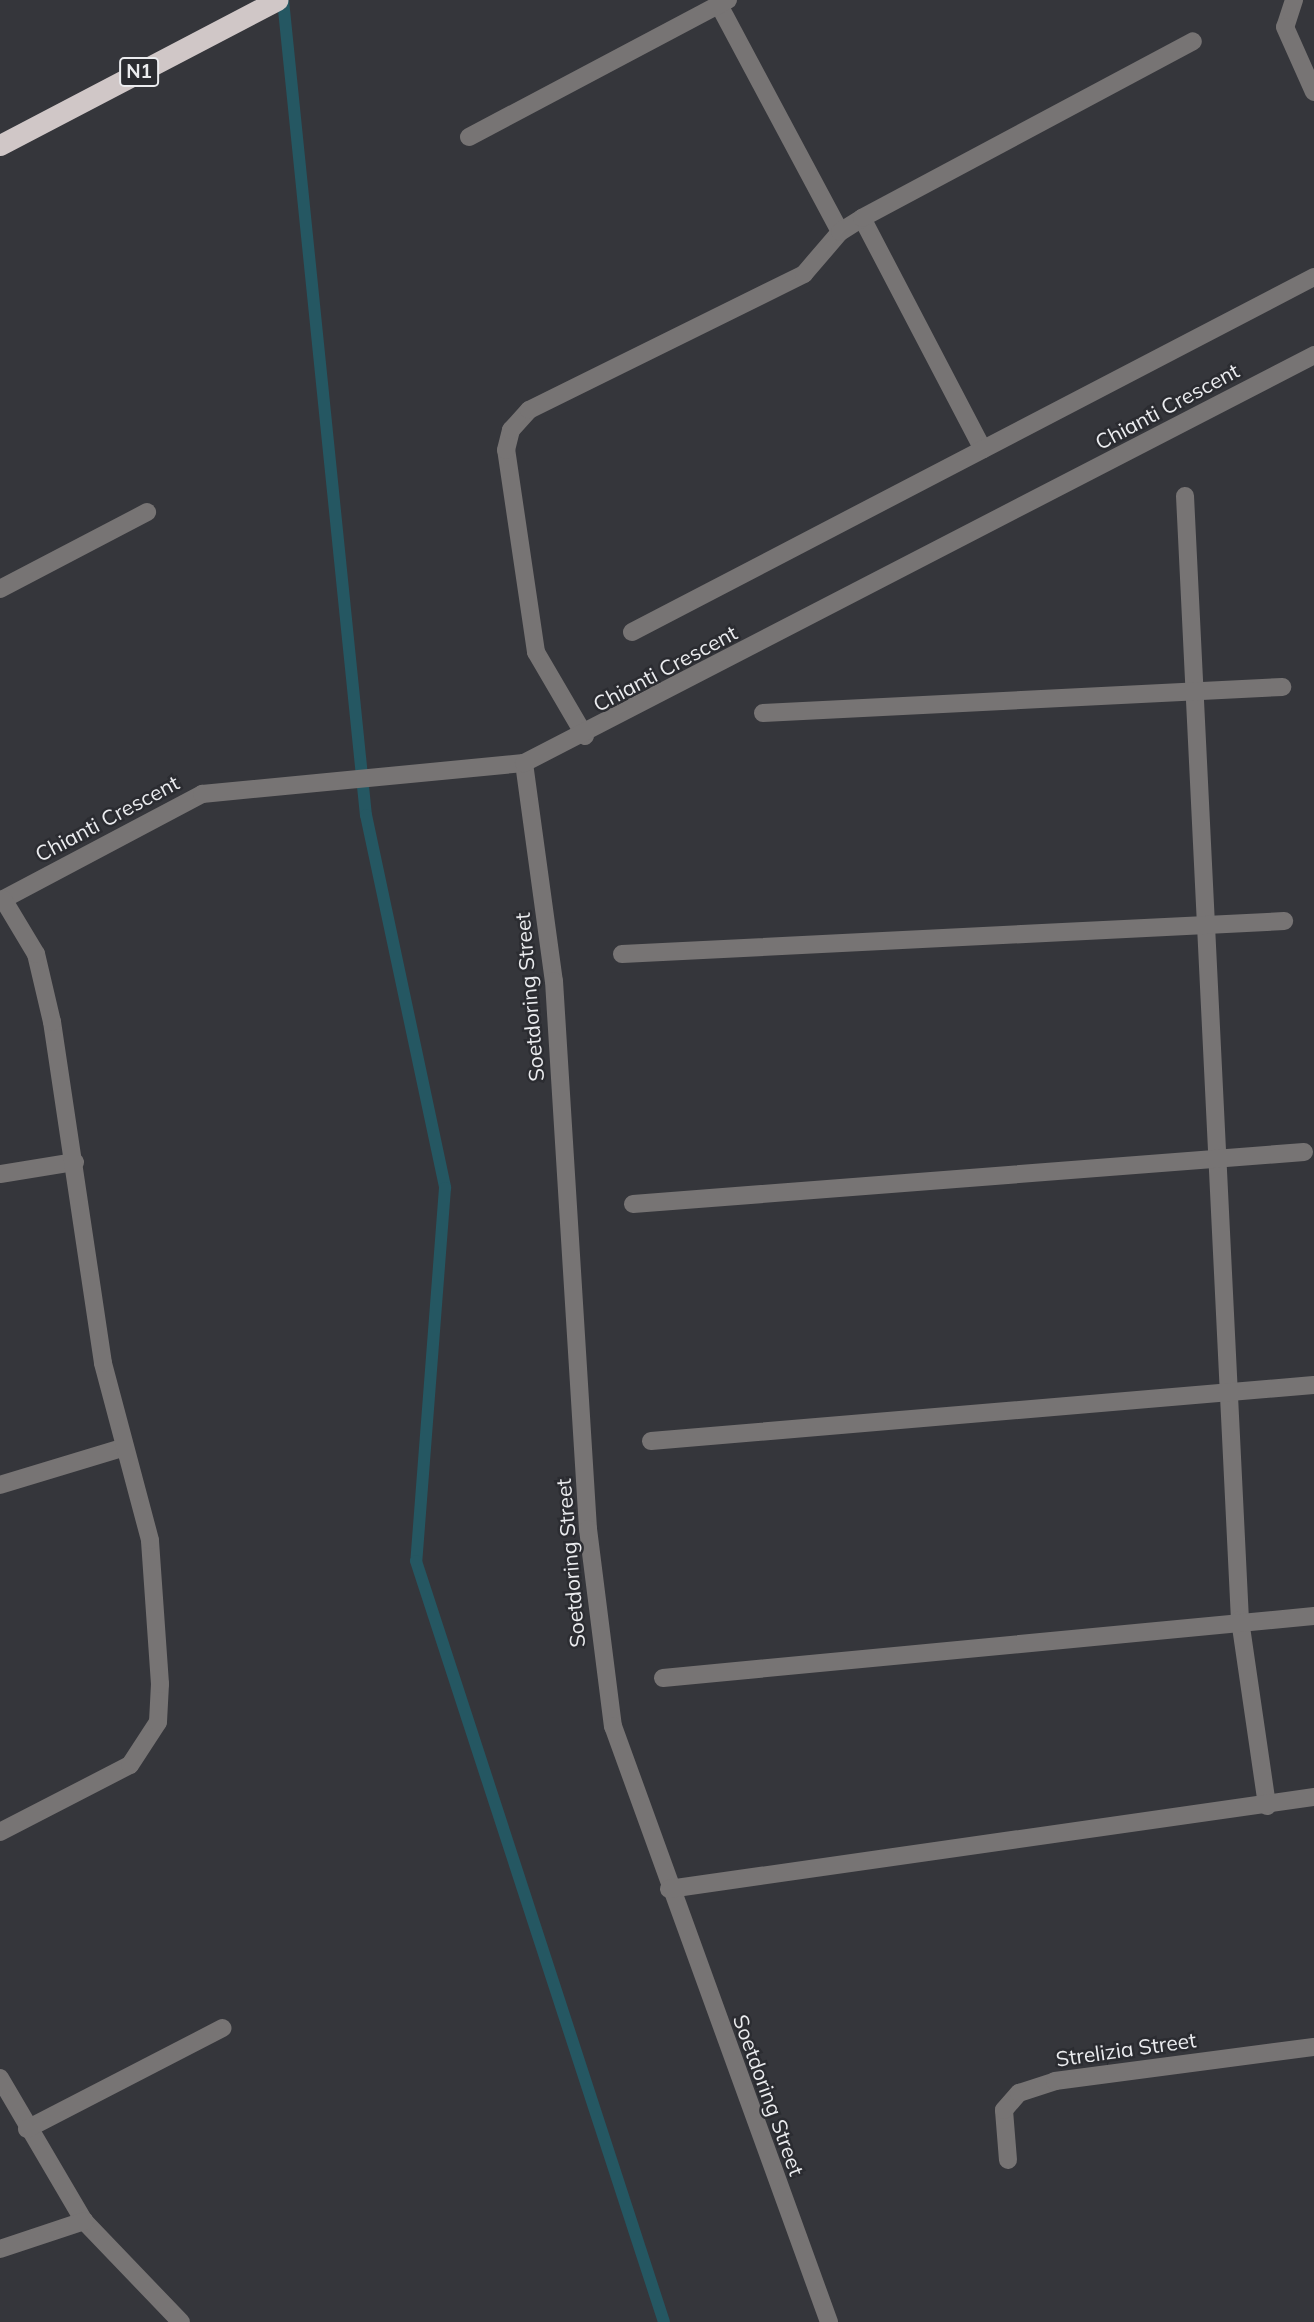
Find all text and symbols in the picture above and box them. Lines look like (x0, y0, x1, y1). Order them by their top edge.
road number: N1 (118, 57, 160, 88)
street label: Chianti Crescent (1091, 357, 1243, 455)
street label: Chianti Crescent (589, 619, 741, 717)
street label: Chianti Crescent (31, 769, 183, 867)
street label: Soetdoring Street (509, 911, 549, 1083)
street label: Soetdoring Street (550, 1477, 590, 1649)
street label: Soetdoring Street (728, 2011, 810, 2179)
street label: Strelizia Street (1054, 2027, 1198, 2071)

